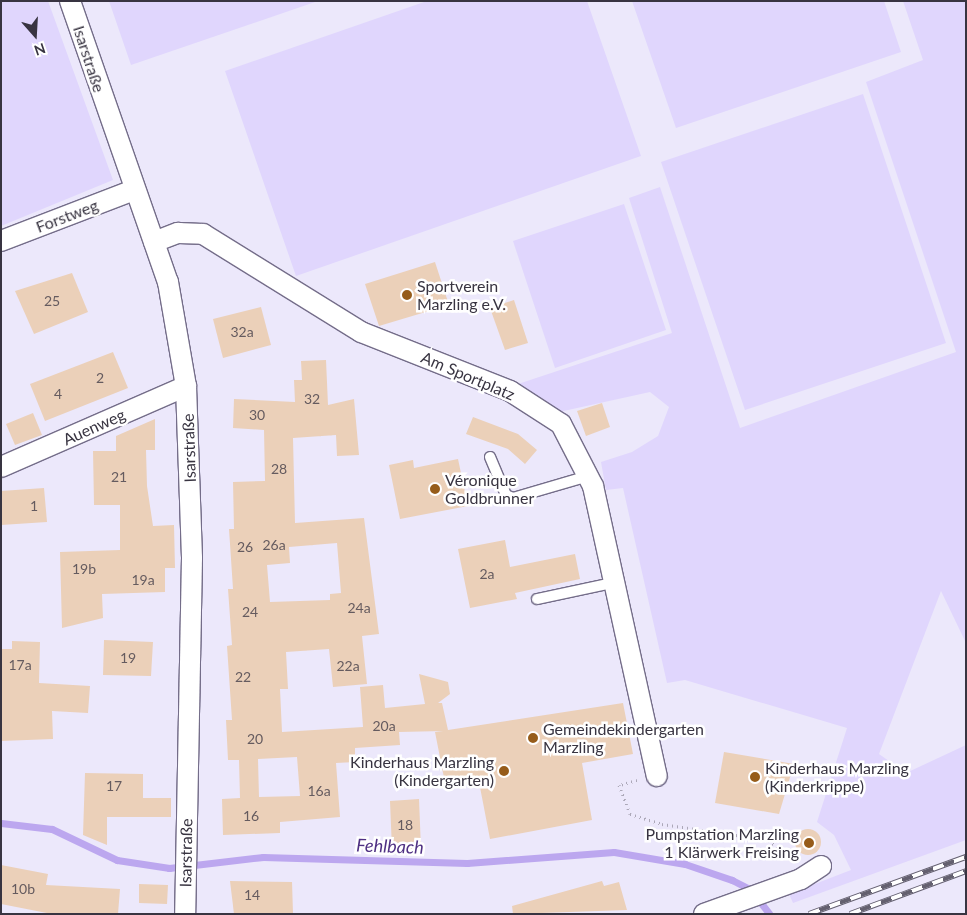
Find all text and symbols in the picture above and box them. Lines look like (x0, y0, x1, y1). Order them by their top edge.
north arrow (10, 10, 60, 60)
street label: Isarstraße (69, 23, 109, 95)
text: N (32, 40, 48, 59)
street label: Forstweg (33, 195, 101, 237)
place label: Sportverein Marzling e.V. (417, 276, 506, 314)
marker: Sportverein Marzling e.V. (401, 289, 413, 301)
house number: 25 (44, 293, 60, 309)
house number: 32a (230, 324, 254, 340)
street label: Am Sportplatz (418, 348, 518, 404)
house number: 2 (96, 370, 104, 386)
house number: 4 (54, 386, 62, 402)
house number: 32 (304, 391, 320, 407)
street label: Auenweg (60, 405, 128, 449)
house number: 30 (249, 407, 265, 423)
street label: Isarstraße (178, 413, 200, 483)
house number: 28 (271, 461, 287, 477)
house number: 21 (111, 469, 127, 485)
place label: Véronique Goldbrunner (445, 470, 534, 508)
marker: Véronique Goldbrunner (429, 483, 441, 495)
house number: 1 (30, 498, 38, 514)
house number: 26a (262, 537, 286, 553)
house number: 26 (237, 539, 253, 555)
house number: 19b (72, 561, 96, 577)
house number: 2a (479, 566, 495, 582)
house number: 19a (131, 572, 155, 588)
house number: 24a (347, 600, 371, 616)
house number: 24 (242, 604, 258, 620)
house number: 19 (120, 650, 136, 666)
house number: 17a (8, 657, 32, 673)
house number: 22a (336, 658, 360, 674)
house number: 22 (235, 669, 251, 685)
house number: 20a (372, 718, 396, 734)
place label: Gemeindekindergarten Marzling (543, 719, 704, 757)
house number: 20 (247, 731, 263, 747)
marker: Gemeindekindergarten Marzling (527, 732, 539, 744)
place label: Kinderhaus Marzling (Kindergarten) (350, 752, 494, 790)
place label: Kinderhaus Marzling (Kinderkrippe) (765, 758, 909, 796)
marker: Kinderhaus Marzling (Kindergarten) (498, 765, 510, 777)
marker: Kinderhaus Marzling (Kinderkrippe) (749, 771, 761, 783)
house number: 17 (106, 778, 122, 794)
house number: 16a (307, 783, 331, 799)
house number: 16 (243, 808, 259, 824)
house number: 18 (397, 817, 413, 833)
street label: Isarstraße (176, 818, 196, 888)
place label: Pumpstation Marzling 1 Klärwerk Freising (645, 824, 799, 862)
water label: Fehlbach (356, 834, 424, 858)
marker: Pumpstation Marzling 1 Klärwerk Freising (803, 837, 815, 849)
house number: 10b (11, 881, 35, 897)
house number: 14 (244, 887, 260, 903)

